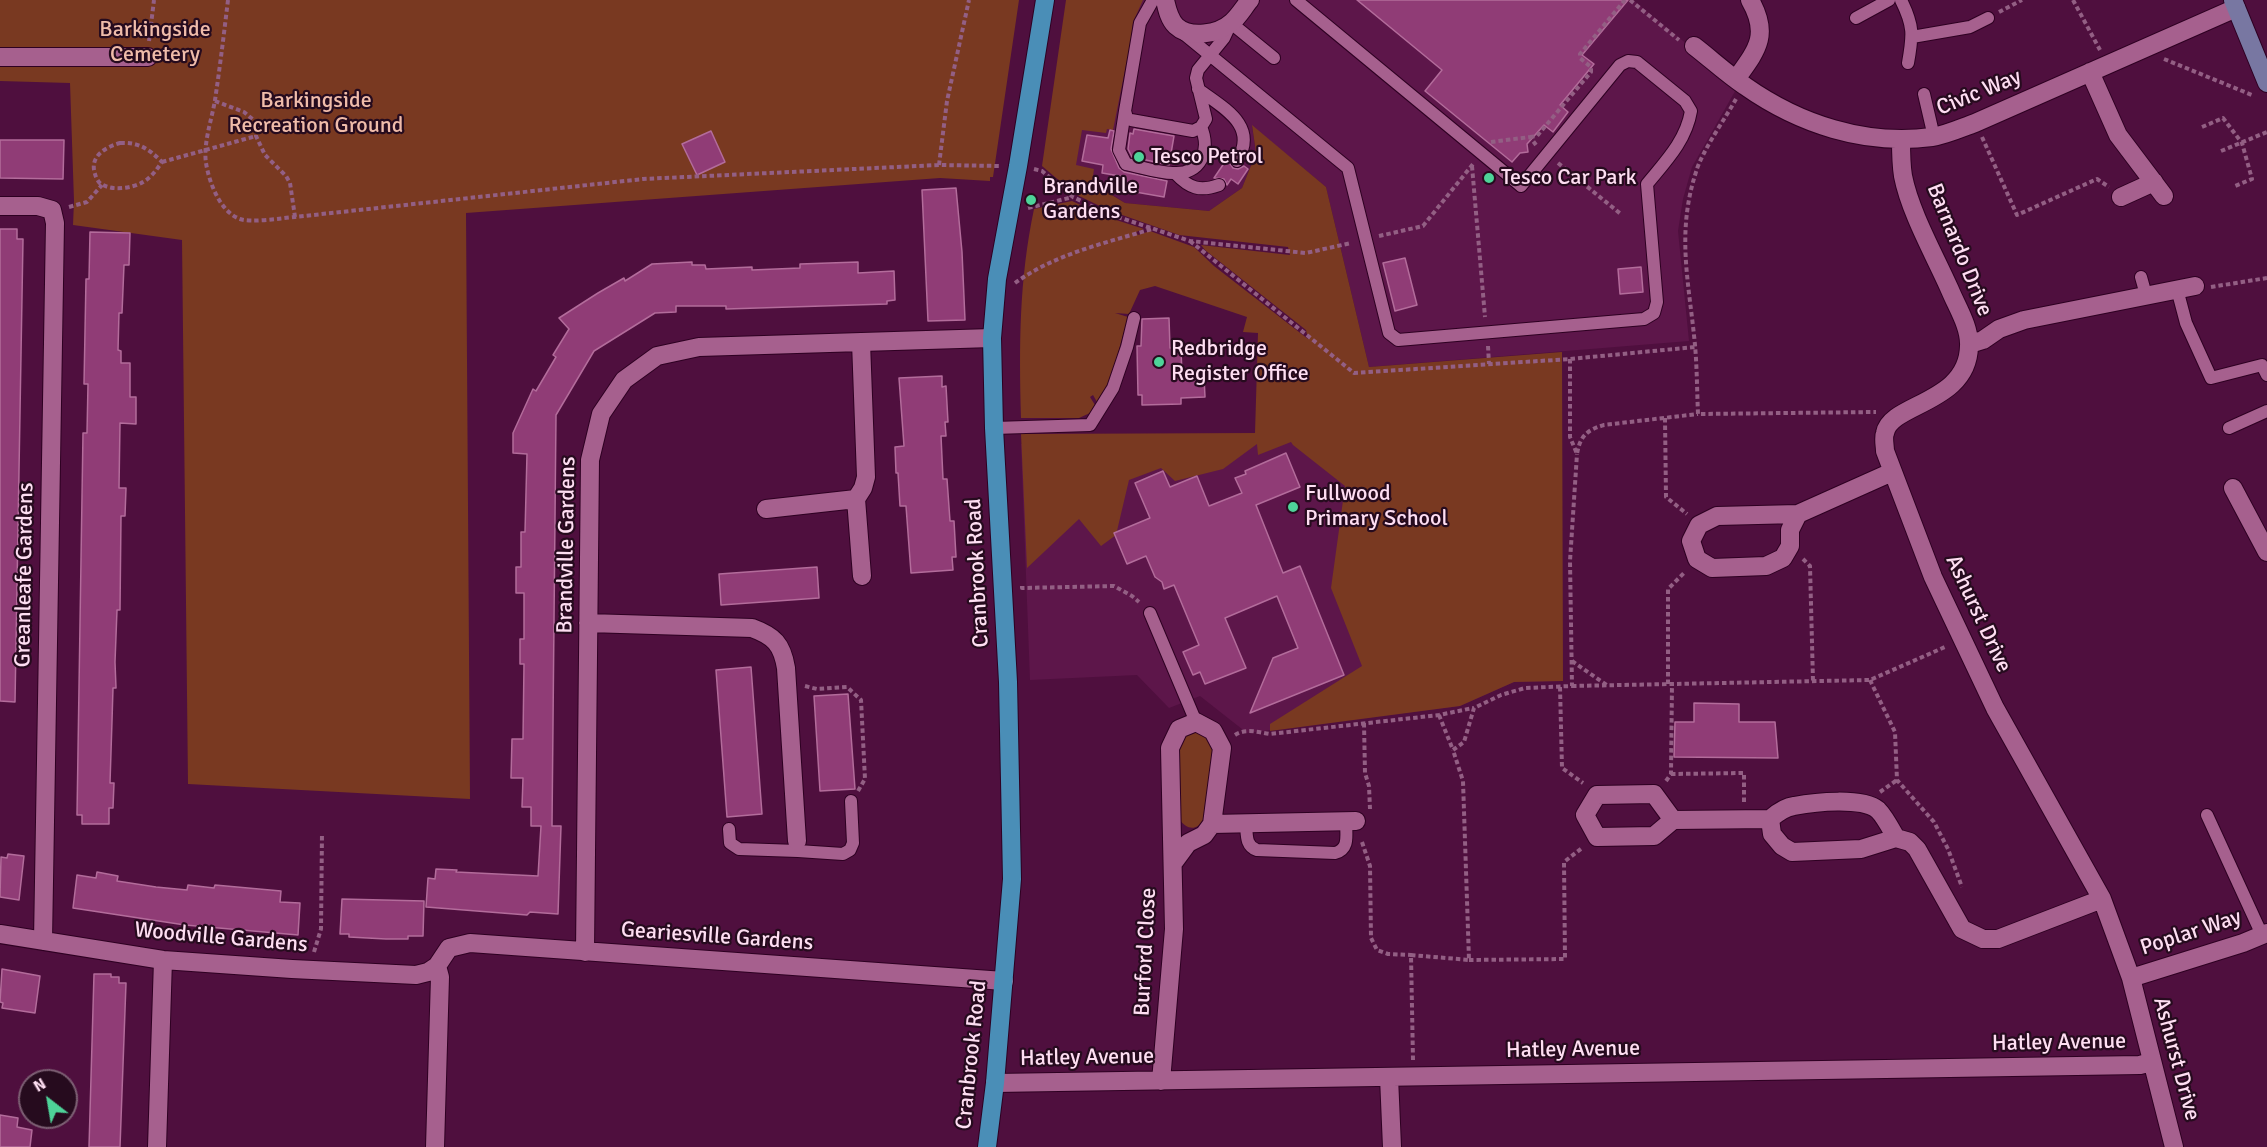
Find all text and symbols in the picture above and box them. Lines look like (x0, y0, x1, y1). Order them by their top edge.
park label: Barkingside Cemetery (99, 17, 211, 68)
street label: Civic Way (1933, 64, 2025, 122)
park label: Barkingside Recreation Ground (229, 88, 403, 140)
place label: Tesco Petrol (1151, 144, 1263, 170)
marker: Tesco Petrol (1132, 150, 1146, 164)
place label: Tesco Car Park (1501, 165, 1637, 191)
marker: Tesco Car Park (1482, 171, 1496, 185)
place label: Brandville Gardens (1043, 174, 1138, 226)
street label: Barnardo Drive (1920, 180, 1998, 320)
marker: Brandville Gardens (1024, 193, 1038, 207)
place label: Redbridge Register Office (1171, 336, 1309, 388)
marker: Redbridge Register Office (1152, 355, 1166, 369)
street label: Brandville Gardens (552, 456, 582, 634)
place label: Fullwood Primary School (1305, 481, 1448, 532)
street label: Greanleafe Gardens (10, 482, 40, 668)
street label: Cranbrook Road (961, 498, 995, 648)
marker: Fullwood Primary School (1286, 500, 1300, 514)
street label: Ashurst Drive (1939, 551, 2017, 677)
street label: Burford Close (1129, 887, 1163, 1017)
street label: Poplar Way (2137, 904, 2245, 962)
street label: Woodville Gardens (133, 917, 309, 959)
street label: Geariesville Gardens (620, 917, 814, 957)
street label: Cranbrook Road (951, 979, 993, 1131)
street label: Ashurst Drive (2147, 994, 2205, 1124)
street label: Hatley Avenue (1992, 1029, 2126, 1057)
street label: Hatley Avenue (1506, 1036, 1640, 1064)
street label: Hatley Avenue (1020, 1044, 1154, 1072)
north arrow (18, 1069, 78, 1129)
text: N (30, 1074, 50, 1097)

